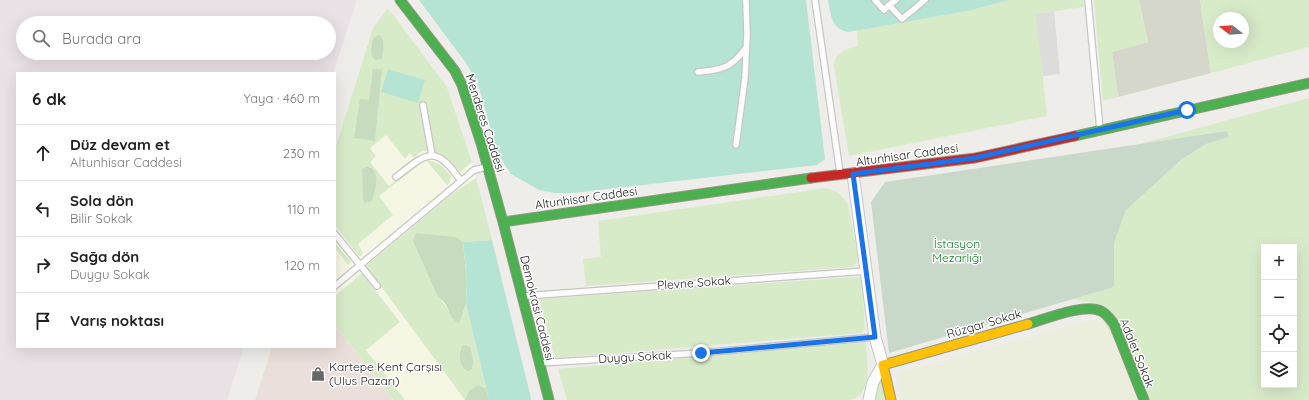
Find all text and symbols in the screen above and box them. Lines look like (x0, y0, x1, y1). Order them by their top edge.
north arrow (1213, 12, 1249, 48)
search box (16, 16, 336, 60)
icon: search (30, 27, 52, 49)
text: Burada ara (62, 29, 141, 48)
street label: Menderes Caddesi (463, 72, 508, 174)
text: 6 dk (32, 88, 67, 109)
text: Yaya · 460 m (243, 90, 320, 106)
route start (1178, 101, 1196, 119)
text: Düz devam et (70, 135, 170, 154)
street label: Altunhisar Caddesi (855, 140, 959, 169)
icon: ahead (32, 142, 54, 164)
text: 230 m (283, 145, 320, 161)
text: Altunhisar Caddesi (70, 154, 182, 170)
street label: Altunhisar Caddesi (534, 183, 638, 212)
text: Sola dön (70, 191, 134, 210)
icon: left (32, 198, 54, 220)
text: 110 m (287, 201, 320, 217)
text: Bilir Sokak (70, 210, 132, 226)
park label: İstasyon Mezarlığı (932, 236, 982, 265)
map controls (1261, 244, 1297, 388)
button: + (1261, 244, 1297, 280)
text: Sağa dön (70, 247, 139, 266)
icon: right (32, 254, 54, 276)
street label: Demokrasi Caddesi (517, 254, 558, 362)
text: 120 m (285, 257, 320, 273)
text: Duygu Sokak (70, 266, 150, 282)
street label: Plevne Sokak (657, 272, 731, 293)
button: − (1261, 280, 1297, 316)
street label: Rüzgar Sokak (945, 306, 1023, 341)
icon: arrive (32, 310, 54, 332)
text: Varış noktası (70, 311, 164, 330)
street label: Adalet Sokak (1117, 316, 1158, 390)
button: locate (1261, 316, 1297, 352)
route end (692, 344, 710, 362)
street label: Duygu Sokak (598, 347, 672, 366)
button: layers (1261, 352, 1297, 388)
place label: Kartepe Kent Çarşısı (Ulus Pazarı) (329, 359, 442, 388)
shop icon: Kartepe Kent Çarşısı (Ulus Pazarı) (310, 366, 326, 382)

